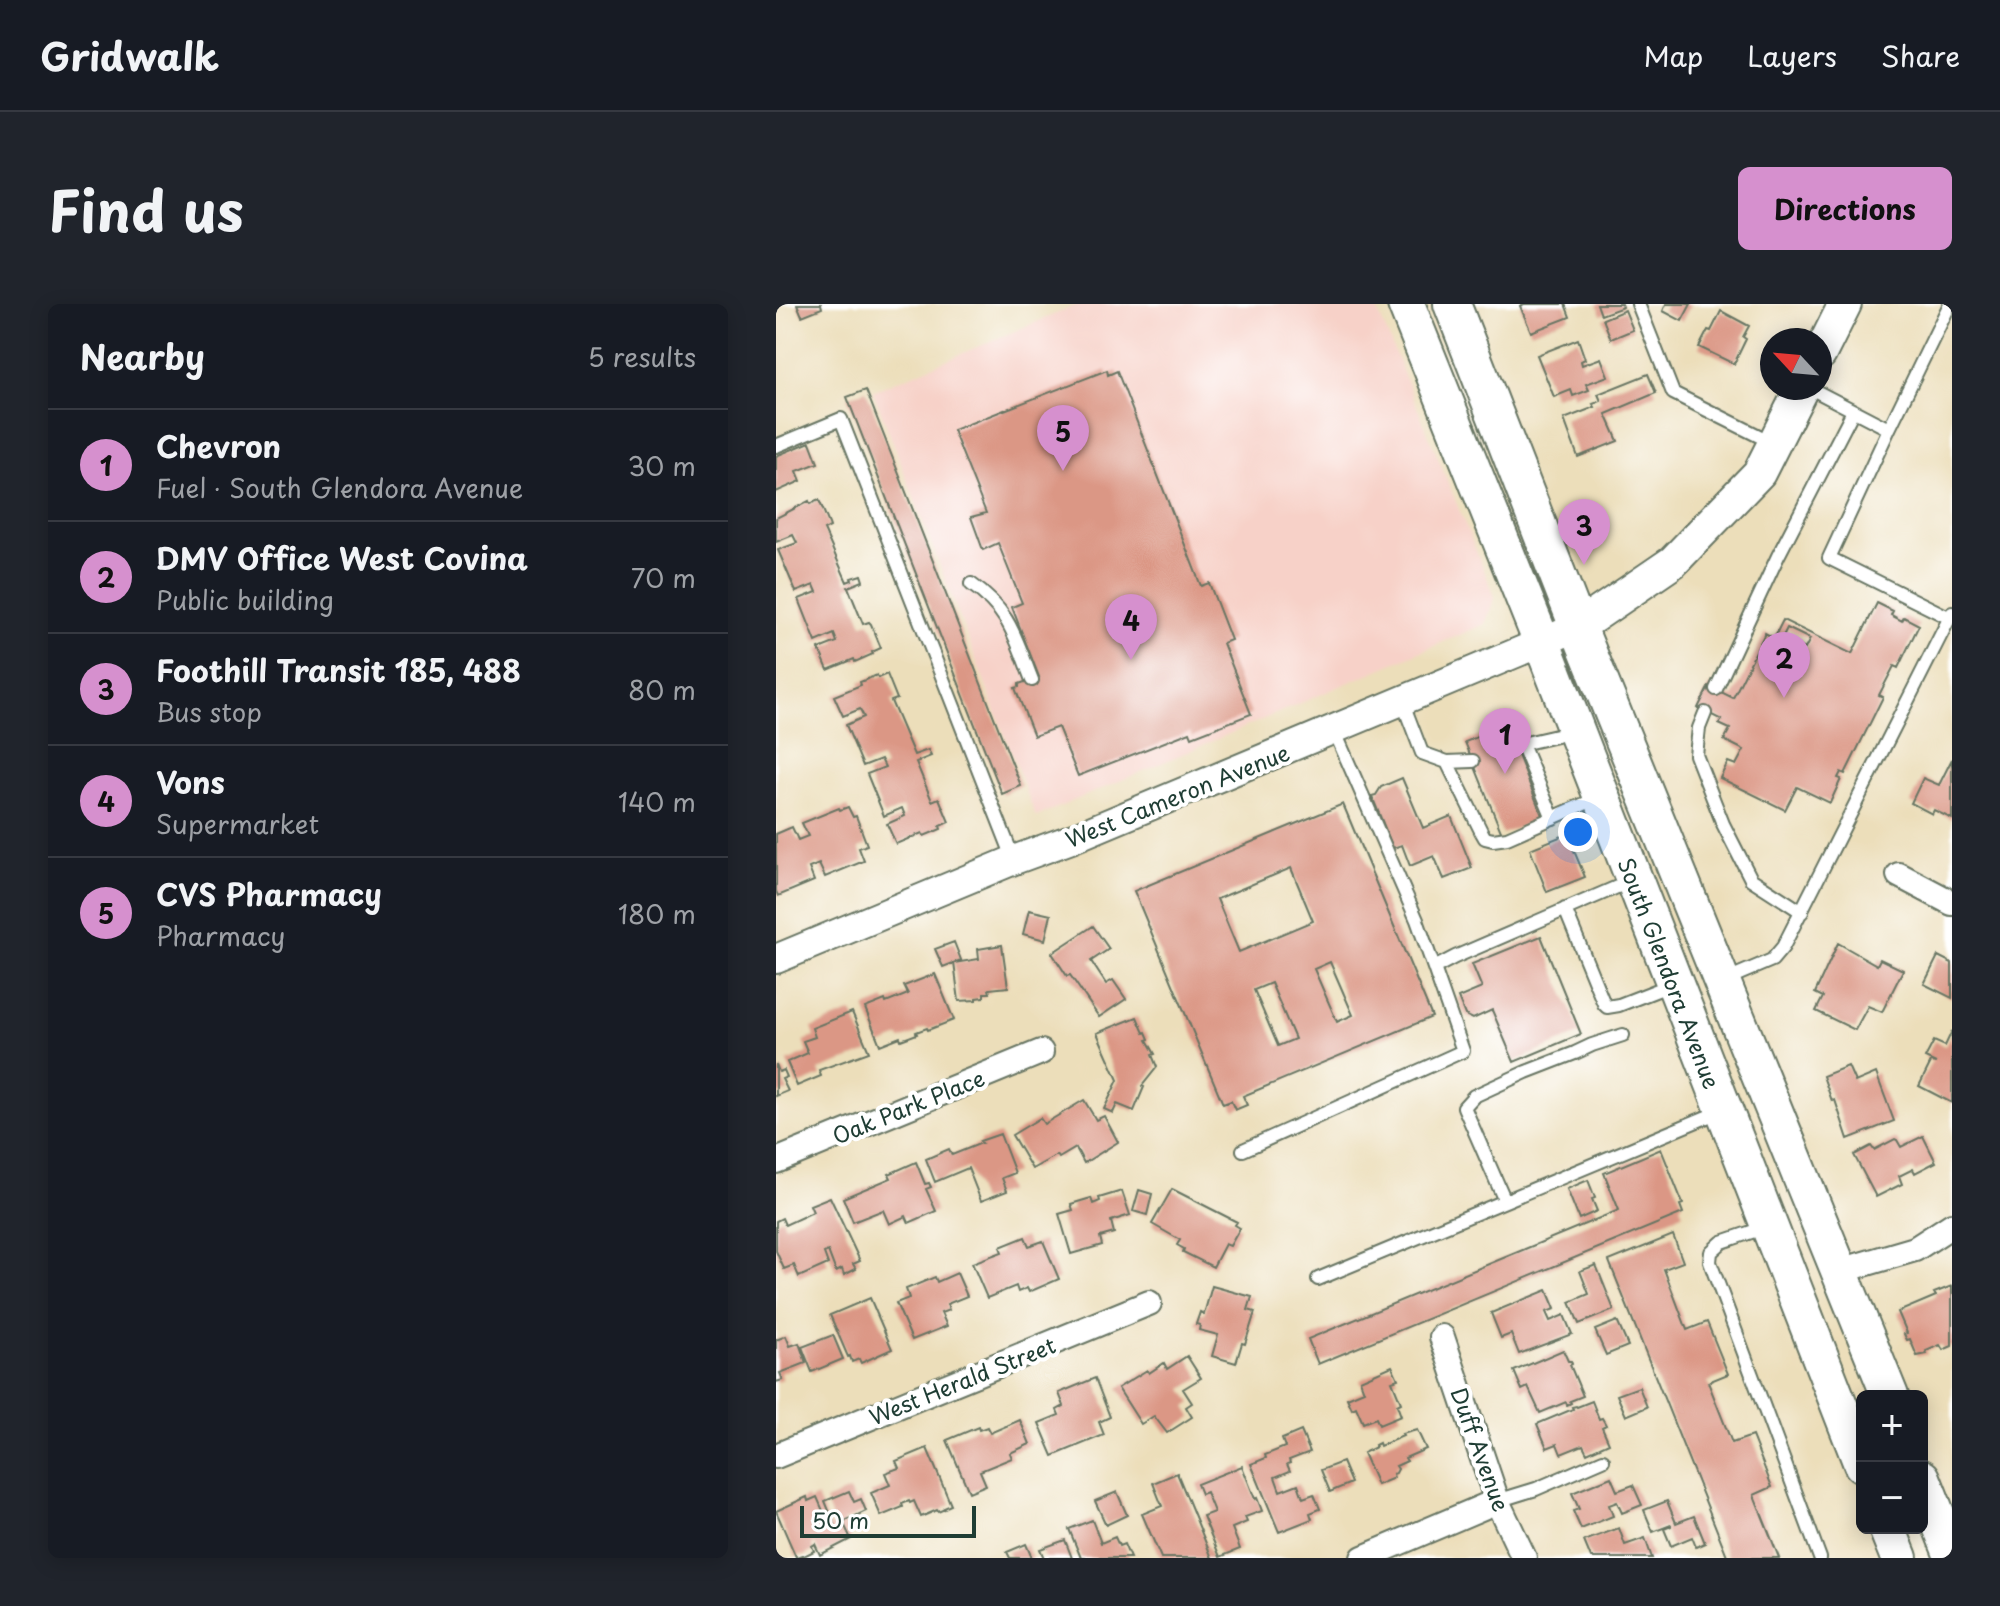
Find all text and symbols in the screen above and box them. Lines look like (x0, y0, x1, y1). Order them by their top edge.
text: Gridwalk (40, 27, 219, 84)
text: Map (1643, 34, 1703, 77)
text: Layers (1747, 34, 1837, 77)
text: Share (1881, 34, 1960, 77)
text: Find us (48, 166, 244, 251)
button: Directions (1738, 167, 1952, 250)
north arrow (1760, 328, 1832, 400)
text: Nearby (80, 330, 205, 382)
text: 5 results (588, 337, 696, 376)
pin: 5 (1037, 405, 1089, 471)
text: Chevron (156, 423, 281, 468)
text: 1 (100, 446, 112, 485)
text: 30 m (628, 446, 696, 485)
text: Fuel · South Glendora Avenue (156, 468, 523, 507)
pin: 3 (1558, 499, 1610, 565)
text: DMV Office West Covina (156, 535, 528, 580)
text: 2 (97, 558, 115, 597)
text: 70 m (631, 558, 696, 597)
text: Public building (156, 580, 334, 619)
pin: 4 (1105, 594, 1157, 660)
pin: 2 (1758, 632, 1810, 698)
text: Foothill Transit 185, 488 (156, 647, 521, 692)
text: 3 (97, 670, 115, 709)
text: 80 m (628, 670, 696, 709)
text: Bus stop (156, 692, 262, 731)
pin: 1 (1479, 708, 1531, 774)
street label: West Cameron Avenue (1060, 735, 1294, 855)
text: Vons (156, 759, 225, 804)
text: 4 (97, 782, 115, 821)
text: 140 m (618, 782, 696, 821)
text: Supermarket (156, 804, 319, 843)
your location (1558, 812, 1598, 852)
street label: South Glendora Avenue (1611, 853, 1729, 1093)
text: CVS Pharmacy (156, 871, 382, 916)
text: 5 (98, 894, 114, 933)
text: 180 m (618, 894, 696, 933)
text: Pharmacy (156, 916, 285, 955)
street label: Oak Park Place (827, 1060, 989, 1152)
street label: West Herald Street (864, 1328, 1060, 1432)
street label: Duff Avenue (1443, 1382, 1519, 1516)
map controls (1856, 1390, 1928, 1534)
button: + (1856, 1390, 1928, 1462)
button: − (1856, 1462, 1928, 1534)
scale bar (800, 1502, 976, 1538)
text: 50 m (812, 1503, 869, 1536)

